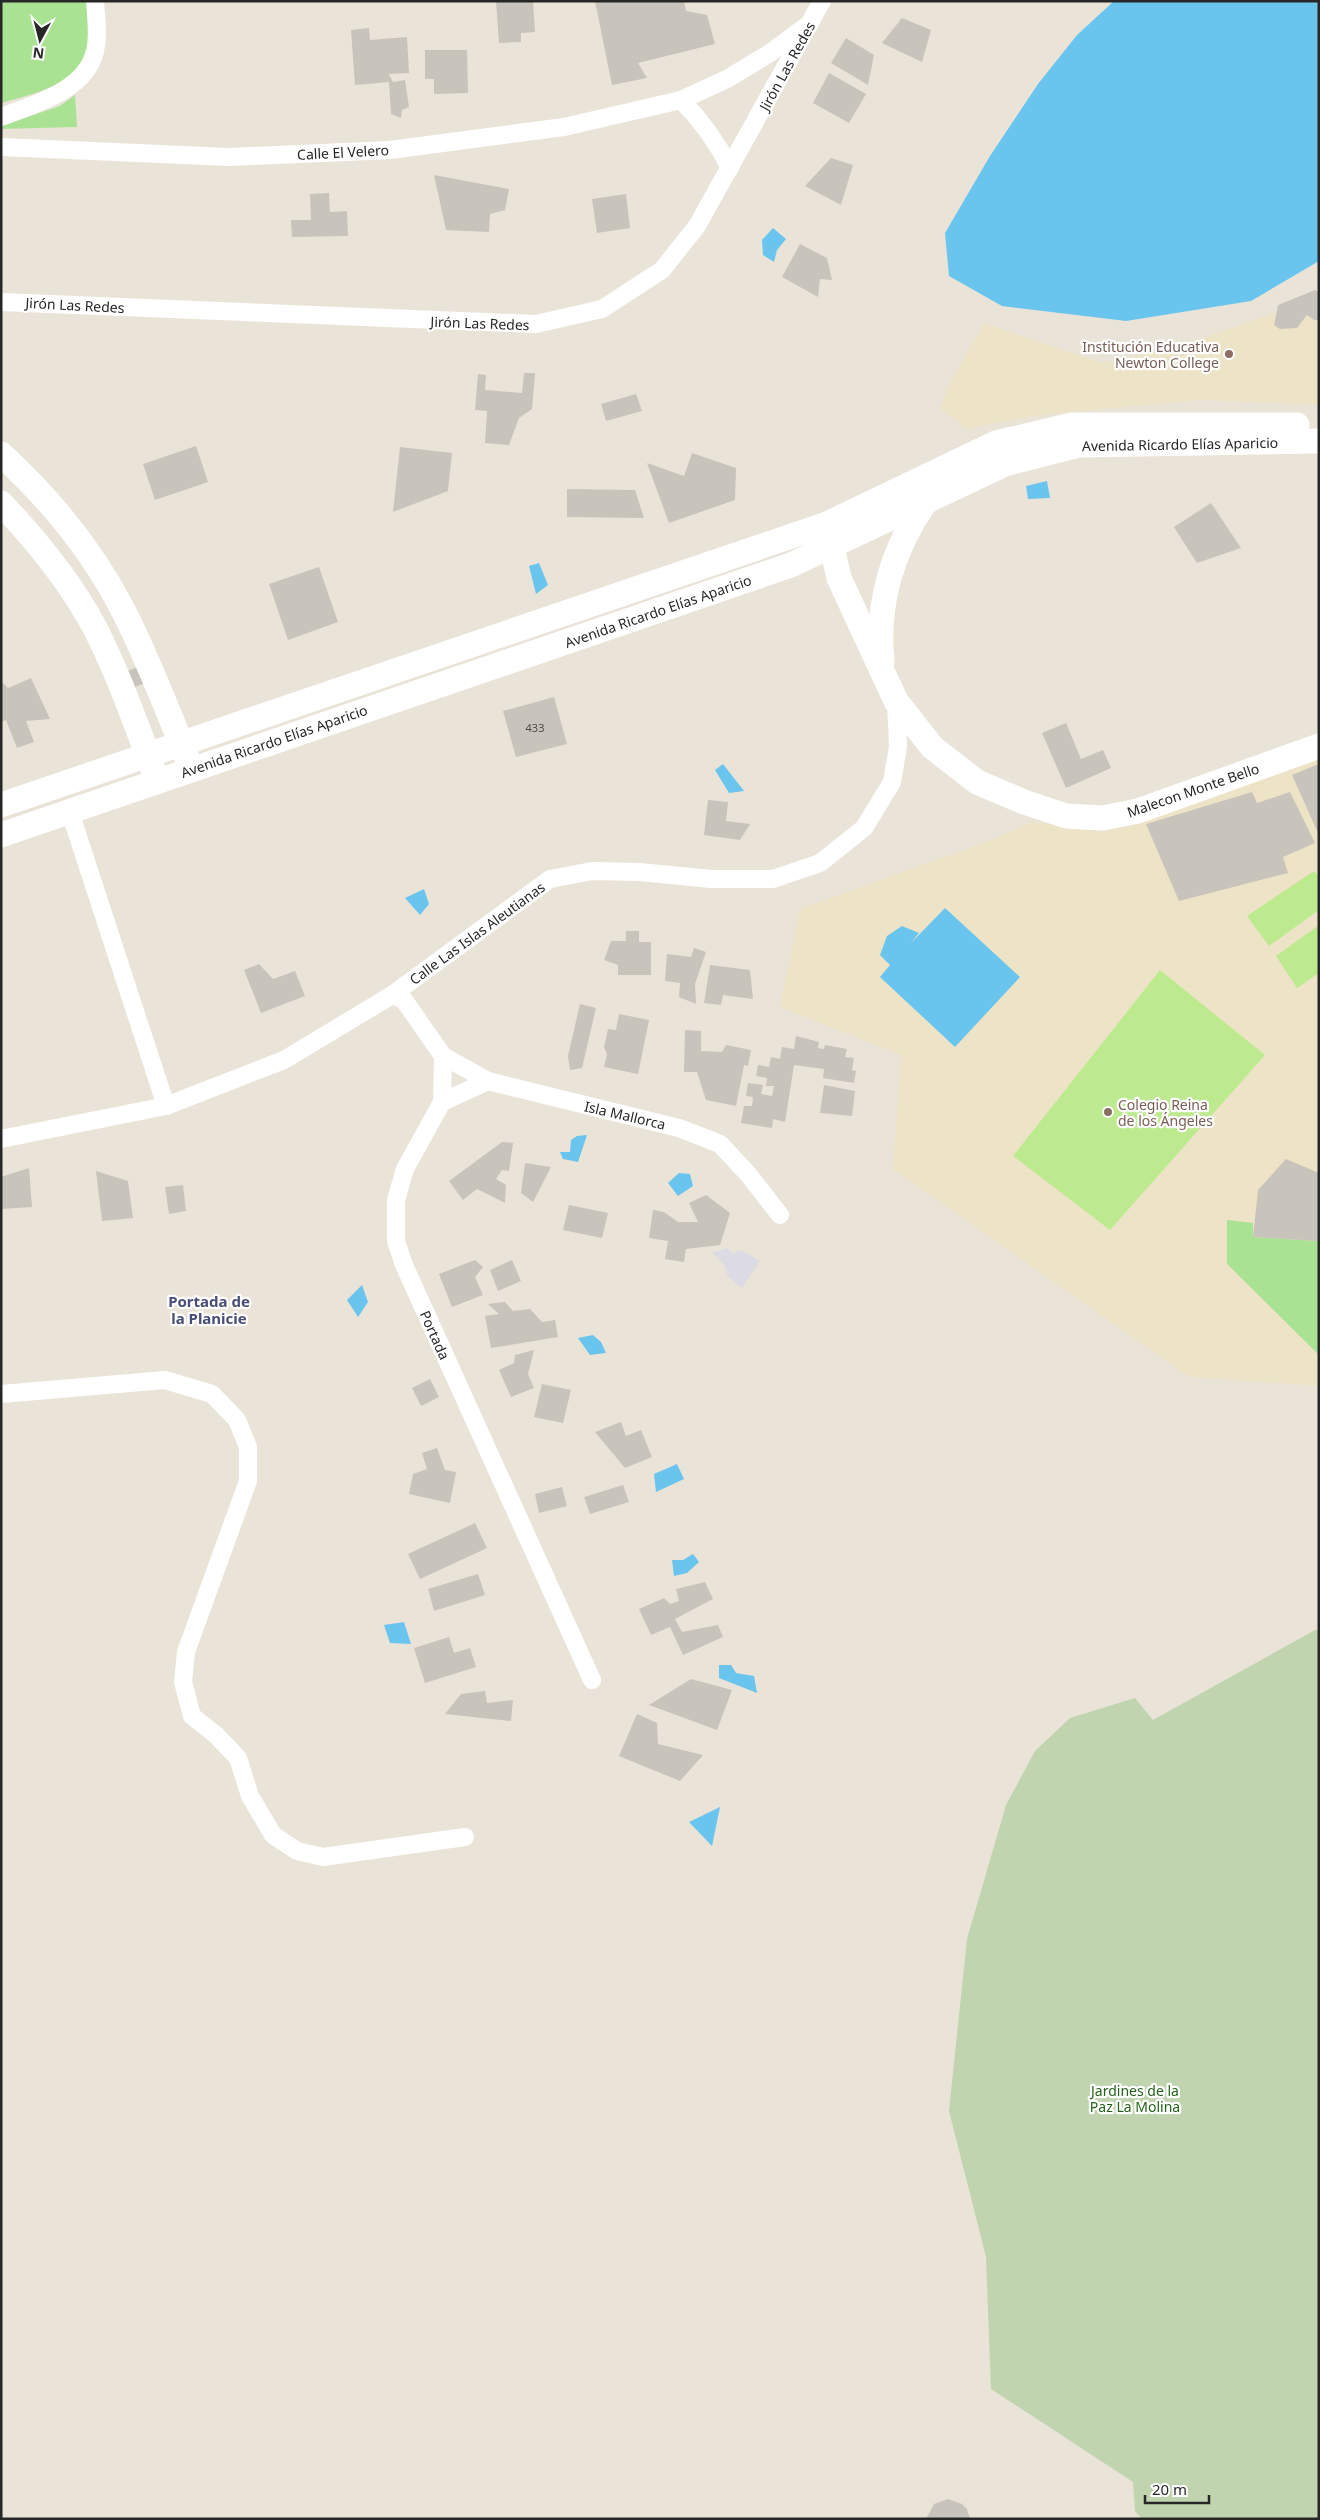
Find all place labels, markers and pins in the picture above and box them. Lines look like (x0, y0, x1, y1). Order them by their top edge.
place label: Institución Educativa Newton College (1082, 337, 1219, 372)
marker: Institución Educativa Newton College (1223, 348, 1235, 360)
place label: Colegio Reina de los Ángeles (1118, 1095, 1213, 1130)
marker: Colegio Reina de los Ángeles (1102, 1106, 1114, 1118)

